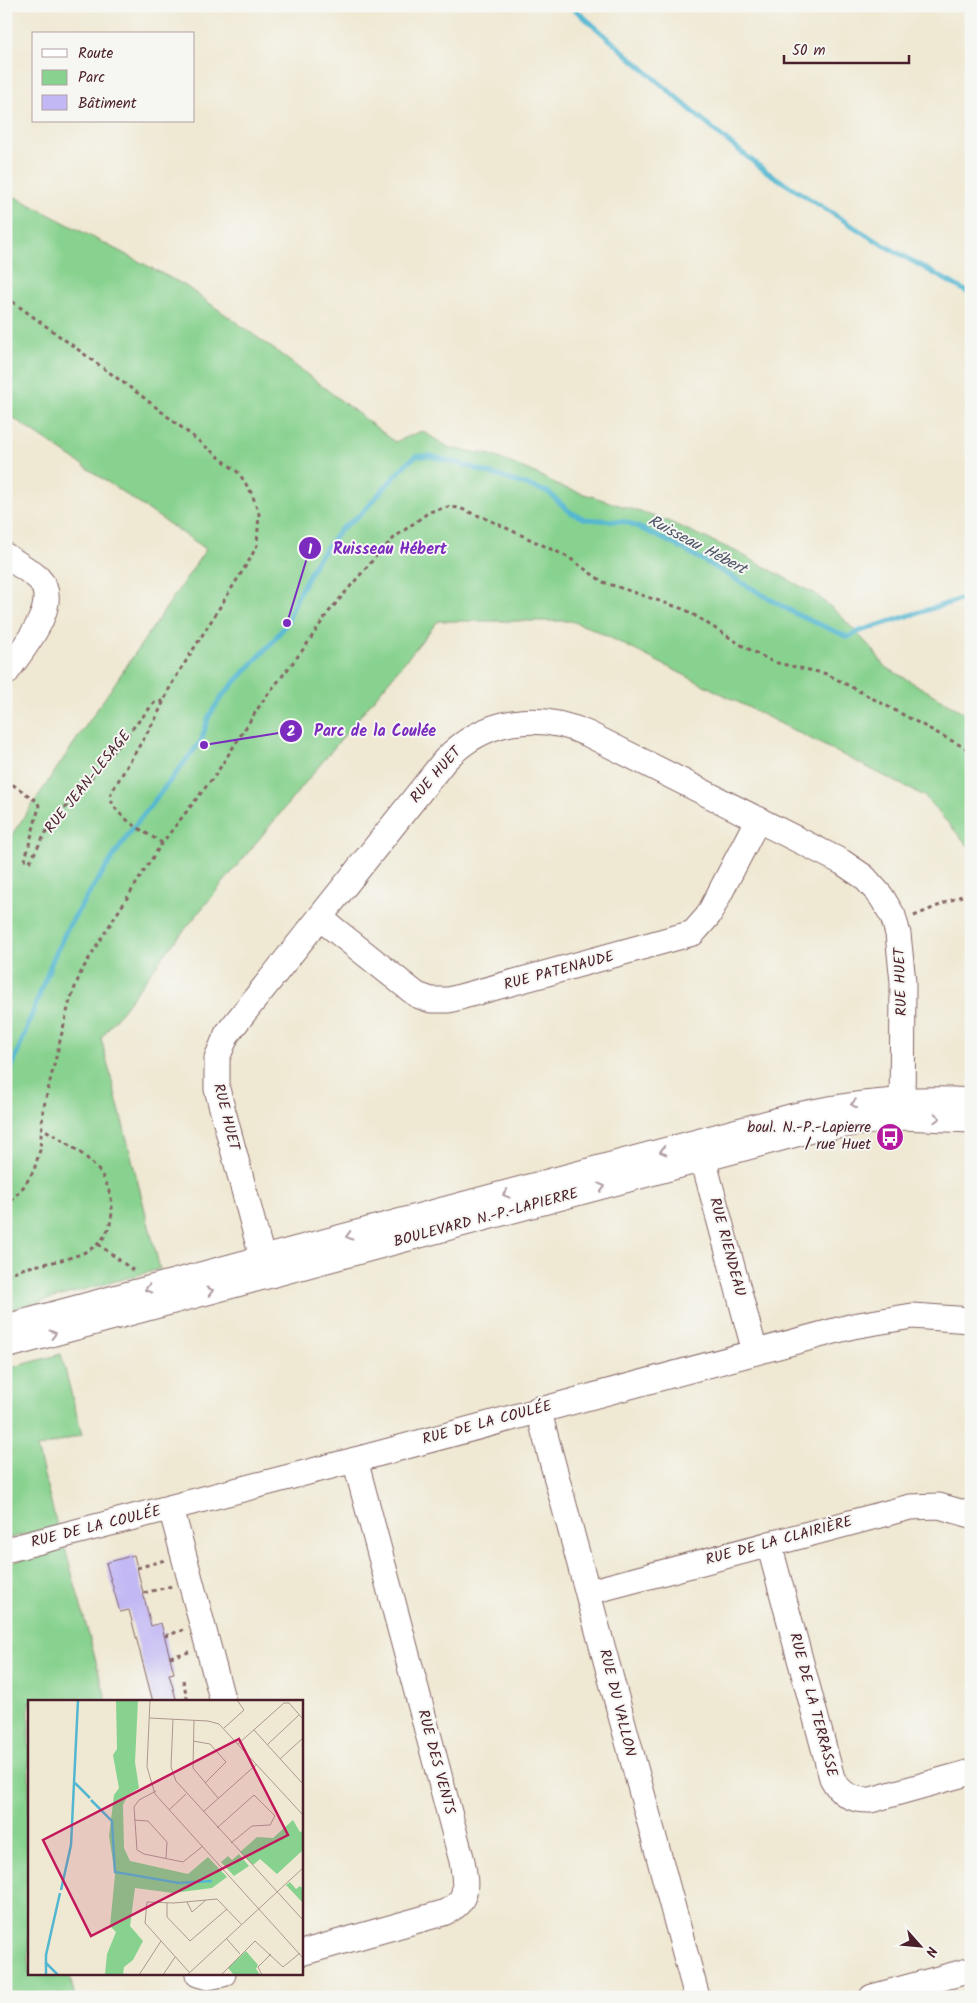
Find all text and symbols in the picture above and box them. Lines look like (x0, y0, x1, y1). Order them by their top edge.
legend (32, 32, 195, 122)
scale bar (784, 32, 910, 64)
text: 50 m (792, 39, 826, 63)
text: Route (78, 42, 114, 66)
text: Parc (78, 66, 105, 90)
text: Bâtiment (78, 92, 137, 116)
water label: Ruisseau Hébert (643, 509, 753, 583)
callout: Ruisseau Hébert (298, 533, 457, 564)
text: Ruisseau Hébert (333, 537, 448, 562)
text: 1 (308, 538, 313, 562)
callout: Parc de la Coulée (279, 715, 446, 746)
text: Parc de la Coulée (314, 719, 436, 744)
text: 2 (287, 720, 296, 744)
street label: RUE JEAN-LESAGE (39, 724, 138, 839)
street label: RUE HUET (405, 740, 469, 809)
street label: RUE PATENAUDE (501, 944, 618, 997)
street label: RUE HUET (888, 945, 914, 1017)
street label: RUE HUET (206, 1081, 246, 1155)
one-way arrow (850, 1098, 858, 1108)
one-way arrow (933, 1112, 941, 1123)
place label: boul. N.-P.-Lapierre / rue Huet (747, 1116, 871, 1157)
bus stop icon: boul. N.-P.-Lapierre / rue Huet (875, 1122, 905, 1152)
one-way arrow (659, 1146, 667, 1156)
street label: BOULEVARD N.-P.-LAPIERRE (391, 1181, 582, 1254)
one-way arrow (597, 1182, 605, 1192)
one-way arrow (502, 1188, 510, 1198)
street label: RUE RIENDEAU (702, 1195, 752, 1299)
one-way arrow (345, 1230, 353, 1240)
one-way arrow (144, 1284, 152, 1294)
one-way arrow (206, 1287, 214, 1297)
one-way arrow (49, 1329, 57, 1339)
street label: RUE DE LA COULÉE (420, 1394, 556, 1452)
street label: RUE DE LA COULÉE (28, 1499, 165, 1555)
street label: RUE DE LA CLAIRIÈRE (703, 1510, 856, 1572)
street label: RUE DE LA TERRASSE (782, 1630, 844, 1781)
street label: RUE DU VALLON (592, 1647, 642, 1759)
inset map (28, 1700, 302, 1976)
street label: RUE DES VENTS (410, 1707, 462, 1817)
north arrow (894, 1920, 944, 1970)
text: N (919, 1943, 943, 1961)

